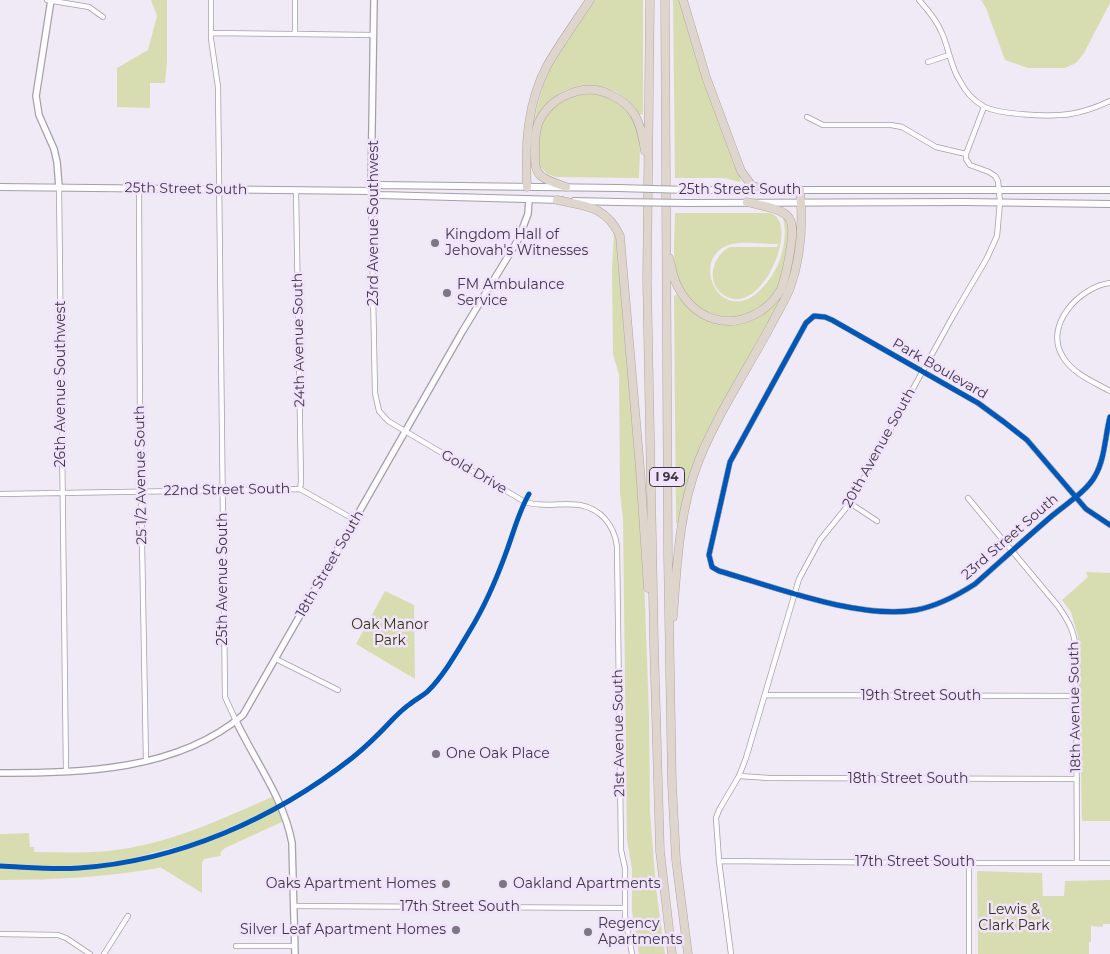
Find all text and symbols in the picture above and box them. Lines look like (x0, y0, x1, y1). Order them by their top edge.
street label: 23rd Avenue Southwest (366, 140, 382, 306)
street label: 25th Street South (125, 180, 247, 198)
street label: 25th Street South (679, 182, 801, 198)
place label: Kingdom Hall of Jehovah's Witnesses (445, 227, 588, 260)
marker: Kingdom Hall of Jehovah's Witnesses (429, 237, 441, 249)
street label: 24th Avenue South (289, 273, 309, 407)
place label: FM Ambulance Service (457, 277, 564, 310)
marker: FM Ambulance Service (441, 287, 453, 299)
street label: 26th Avenue Southwest (53, 301, 69, 467)
street label: Park Boulevard (889, 335, 991, 403)
street label: 20th Avenue South (839, 385, 919, 511)
street label: 25 1/2 Avenue South (131, 405, 151, 545)
street label: Gold Drive (438, 446, 510, 498)
road number: I 94 (650, 468, 684, 487)
street label: 22nd Street South (164, 480, 290, 500)
street label: 23rd Street South (958, 491, 1062, 583)
street label: 18th Street South (293, 508, 367, 620)
street label: 25th Avenue South (215, 512, 231, 646)
park label: Oak Manor Park (351, 617, 429, 650)
street label: 18th Avenue South (1065, 641, 1085, 773)
street label: 21st Avenue South (609, 669, 629, 797)
street label: 19th Street South (861, 688, 981, 704)
place label: One Oak Place (446, 746, 550, 762)
marker: One Oak Place (430, 748, 442, 760)
street label: 18th Street South (848, 771, 968, 787)
street label: 17th Street South (855, 854, 975, 870)
place label: Oaks Apartment Homes (266, 876, 436, 892)
place label: Oakland Apartments (513, 876, 661, 892)
marker: Oaks Apartment Homes (440, 878, 452, 890)
marker: Oakland Apartments (497, 878, 509, 890)
street label: 17th Street South (400, 899, 520, 915)
park label: Lewis & Clark Park (978, 902, 1050, 934)
place label: Regency Apartments (598, 916, 683, 949)
place label: Silver Leaf Apartment Homes (240, 922, 446, 938)
marker: Silver Leaf Apartment Homes (450, 924, 462, 936)
marker: Regency Apartments (582, 926, 594, 938)

